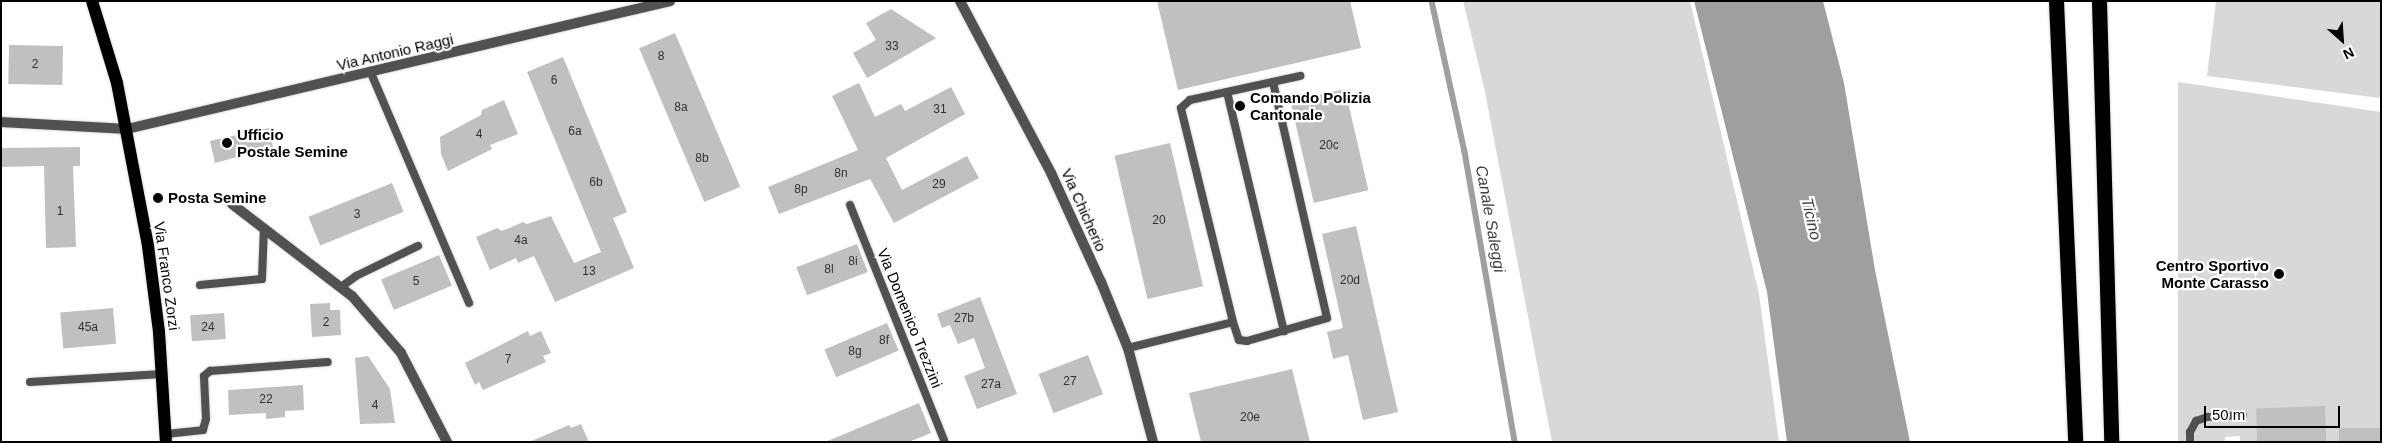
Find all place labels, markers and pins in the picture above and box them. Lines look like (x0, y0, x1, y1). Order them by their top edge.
place label: Comando Polizia Cantonale (1250, 88, 1371, 123)
marker: Comando Polizia Cantonale (1234, 100, 1246, 112)
place label: Ufficio Postale Semine (237, 125, 348, 160)
marker: Ufficio Postale Semine (221, 137, 233, 149)
place label: Posta Semine (168, 189, 266, 207)
marker: Posta Semine (152, 192, 164, 204)
place label: Centro Sportivo Monte Carasso (2156, 256, 2269, 291)
marker: Centro Sportivo Monte Carasso (2273, 268, 2285, 280)

